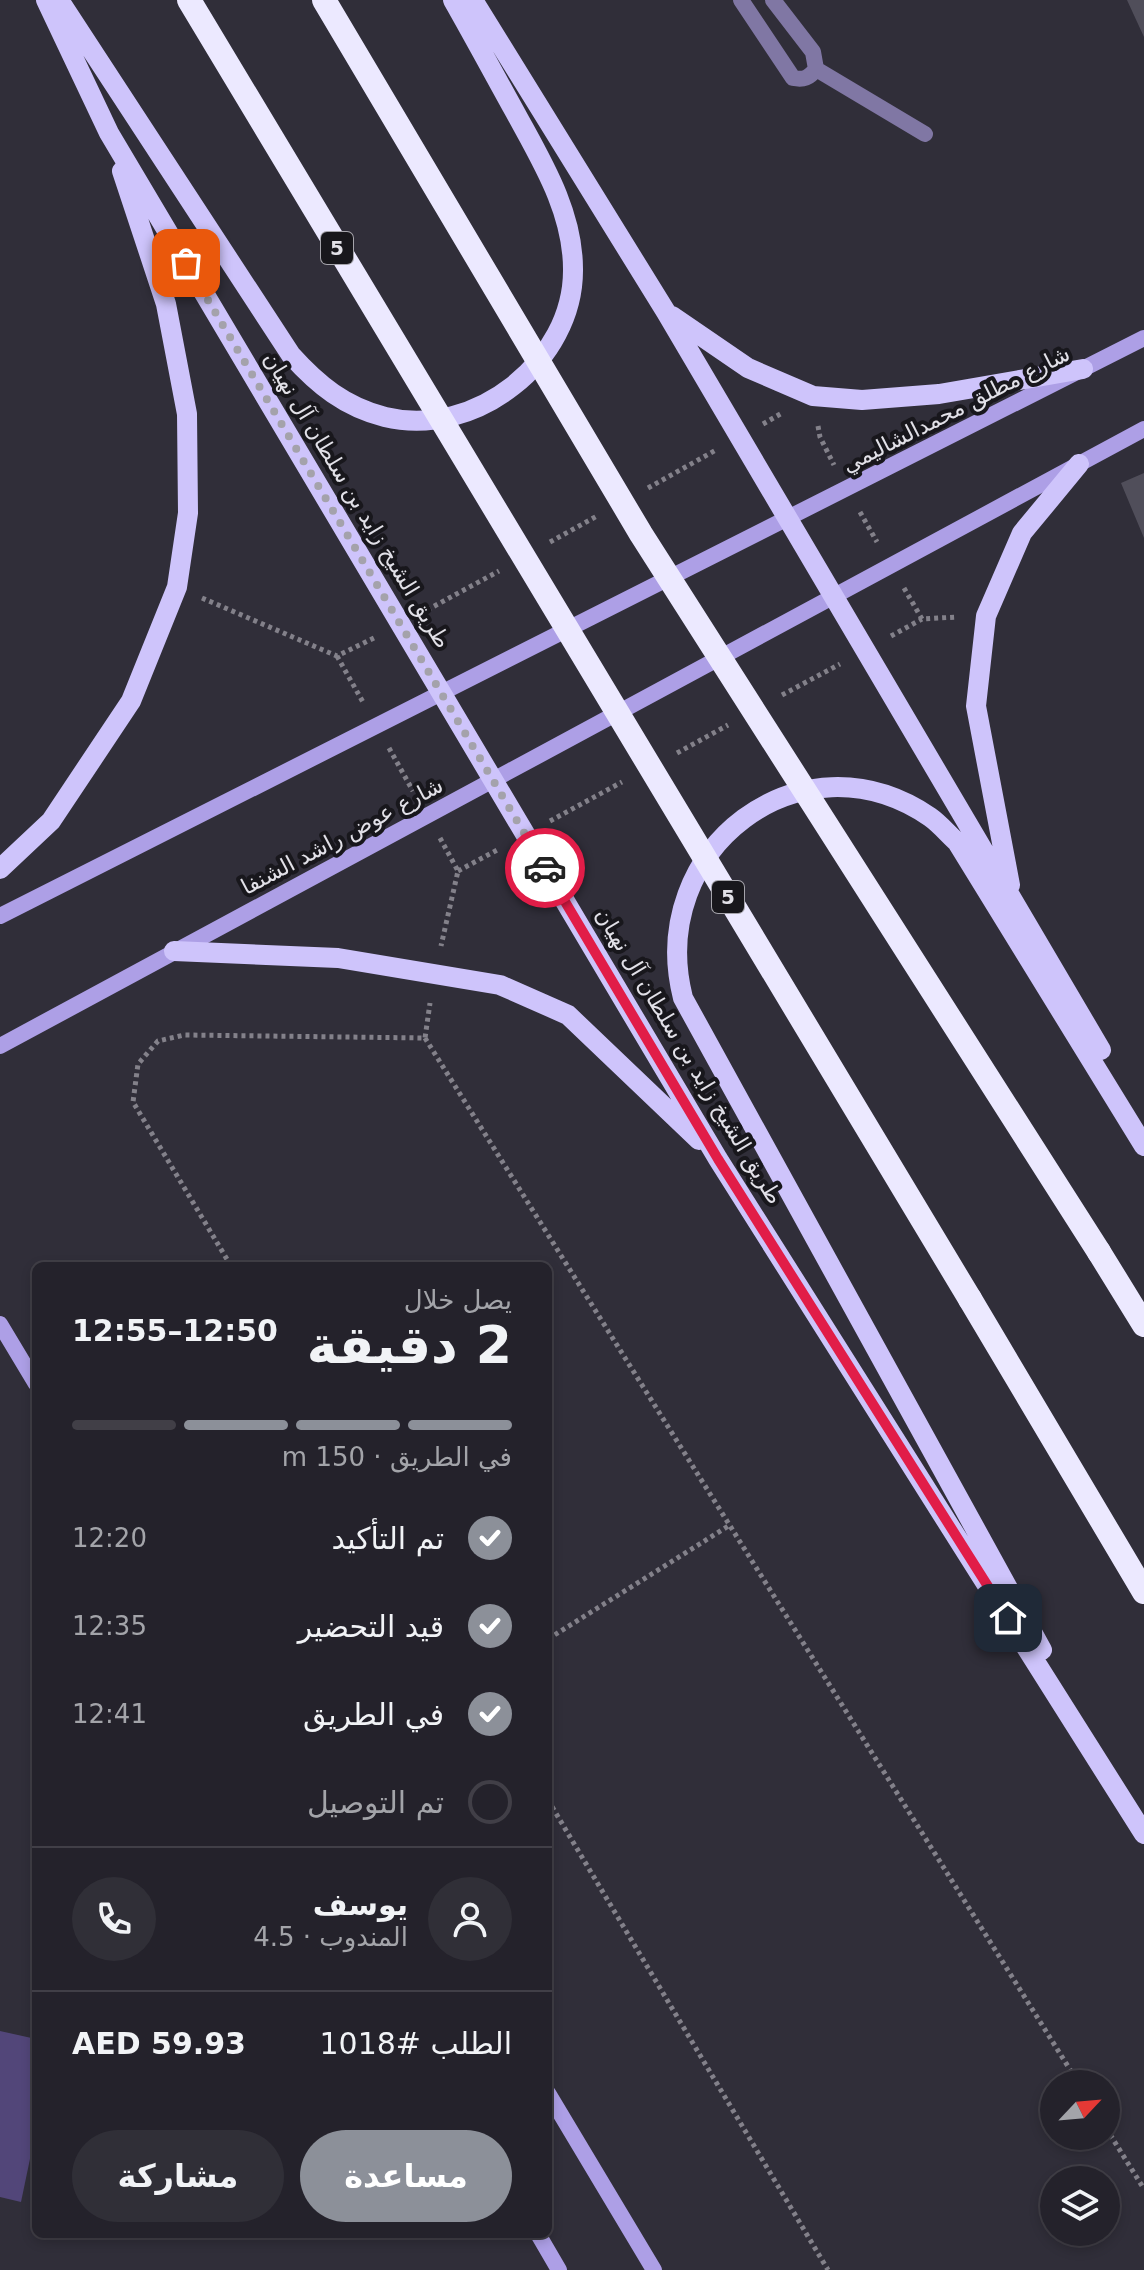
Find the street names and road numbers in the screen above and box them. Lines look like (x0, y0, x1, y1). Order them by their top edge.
road number: 5 (321, 232, 353, 264)
street label: شارع مطلق محمدالشاليمي (838, 341, 1074, 478)
street label: طريق الشيخ زايد بن سلطان آل نهيان (258, 347, 456, 653)
street label: شارع عوض راشد الشنفا (237, 772, 447, 901)
road number: 5 (712, 881, 744, 913)
street label: طريق الشيخ زايد بن سلطان آل نهيان (590, 903, 788, 1209)

